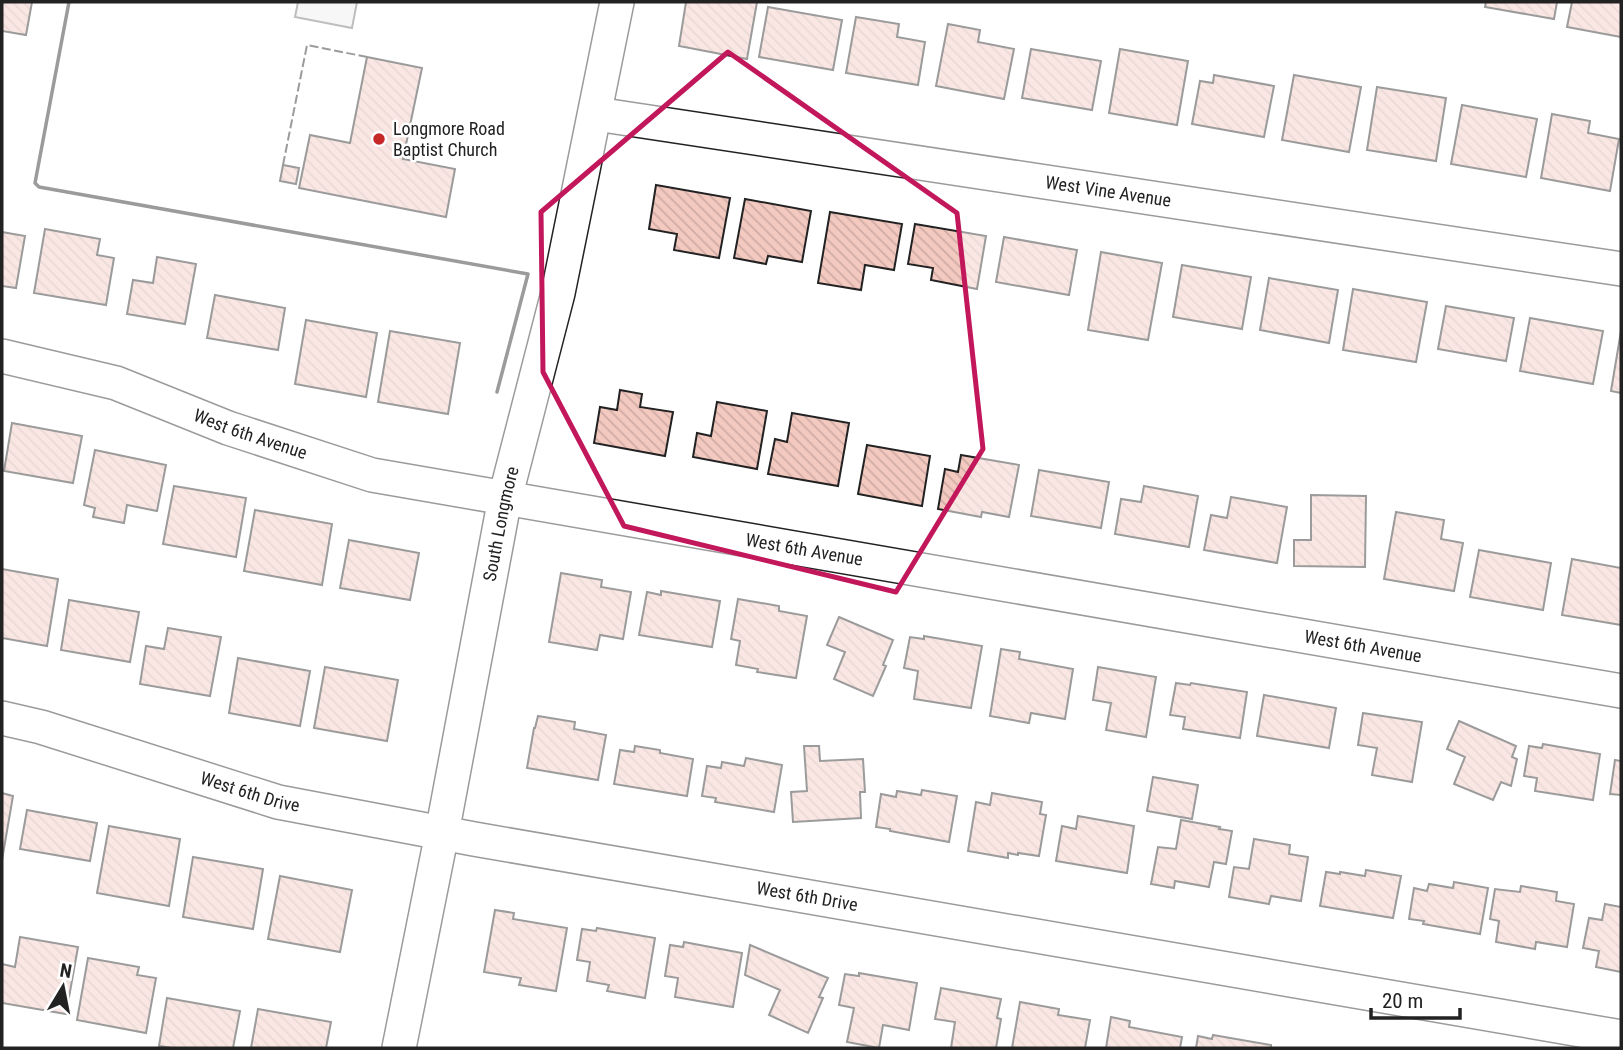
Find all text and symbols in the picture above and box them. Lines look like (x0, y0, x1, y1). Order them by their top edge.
place label: Longmore Road Baptist Church (393, 118, 505, 160)
marker: Longmore Road Baptist Church (371, 131, 387, 147)
street label: West Vine Avenue (1044, 171, 1173, 211)
street label: West 6th Avenue (191, 404, 310, 463)
street label: South Longmore (479, 464, 523, 583)
street label: West 6th Avenue (744, 529, 865, 570)
street label: West 6th Avenue (1303, 625, 1423, 666)
street label: West 6th Drive (198, 767, 301, 816)
street label: West 6th Drive (755, 877, 859, 915)
north arrow (28, 952, 98, 1022)
text: N (58, 958, 74, 983)
scale bar (1371, 976, 1460, 1020)
text: 20 m (1382, 989, 1423, 1013)

